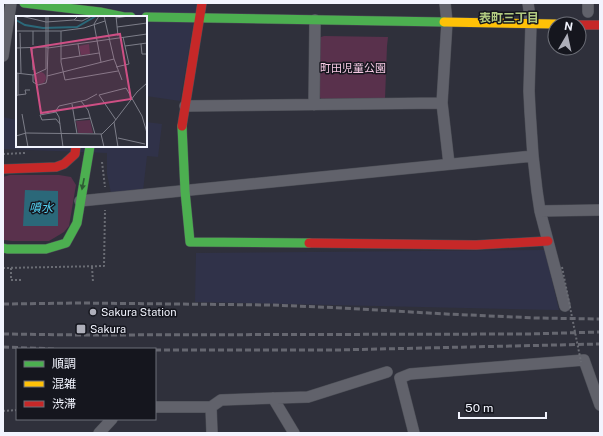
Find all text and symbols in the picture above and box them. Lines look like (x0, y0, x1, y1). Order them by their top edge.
district label: 表町三丁目 (479, 11, 539, 25)
inset map (16, 16, 147, 147)
north arrow (547, 16, 587, 56)
text: N (563, 20, 574, 33)
park label: 町田児童公園 (320, 62, 386, 74)
one-way arrow (80, 178, 86, 191)
water label: 噴水 (29, 201, 55, 215)
place label: Sakura Station (101, 306, 177, 318)
marker: Sakura Station (88, 307, 98, 317)
marker: Sakura (75, 323, 87, 335)
place label: Sakura (90, 323, 126, 335)
legend (16, 348, 156, 420)
text: 順調 (52, 357, 76, 371)
text: 混雑 (52, 377, 76, 391)
scale bar (459, 394, 546, 420)
text: 渋滞 (52, 397, 76, 411)
text: 50 m (465, 401, 493, 415)

